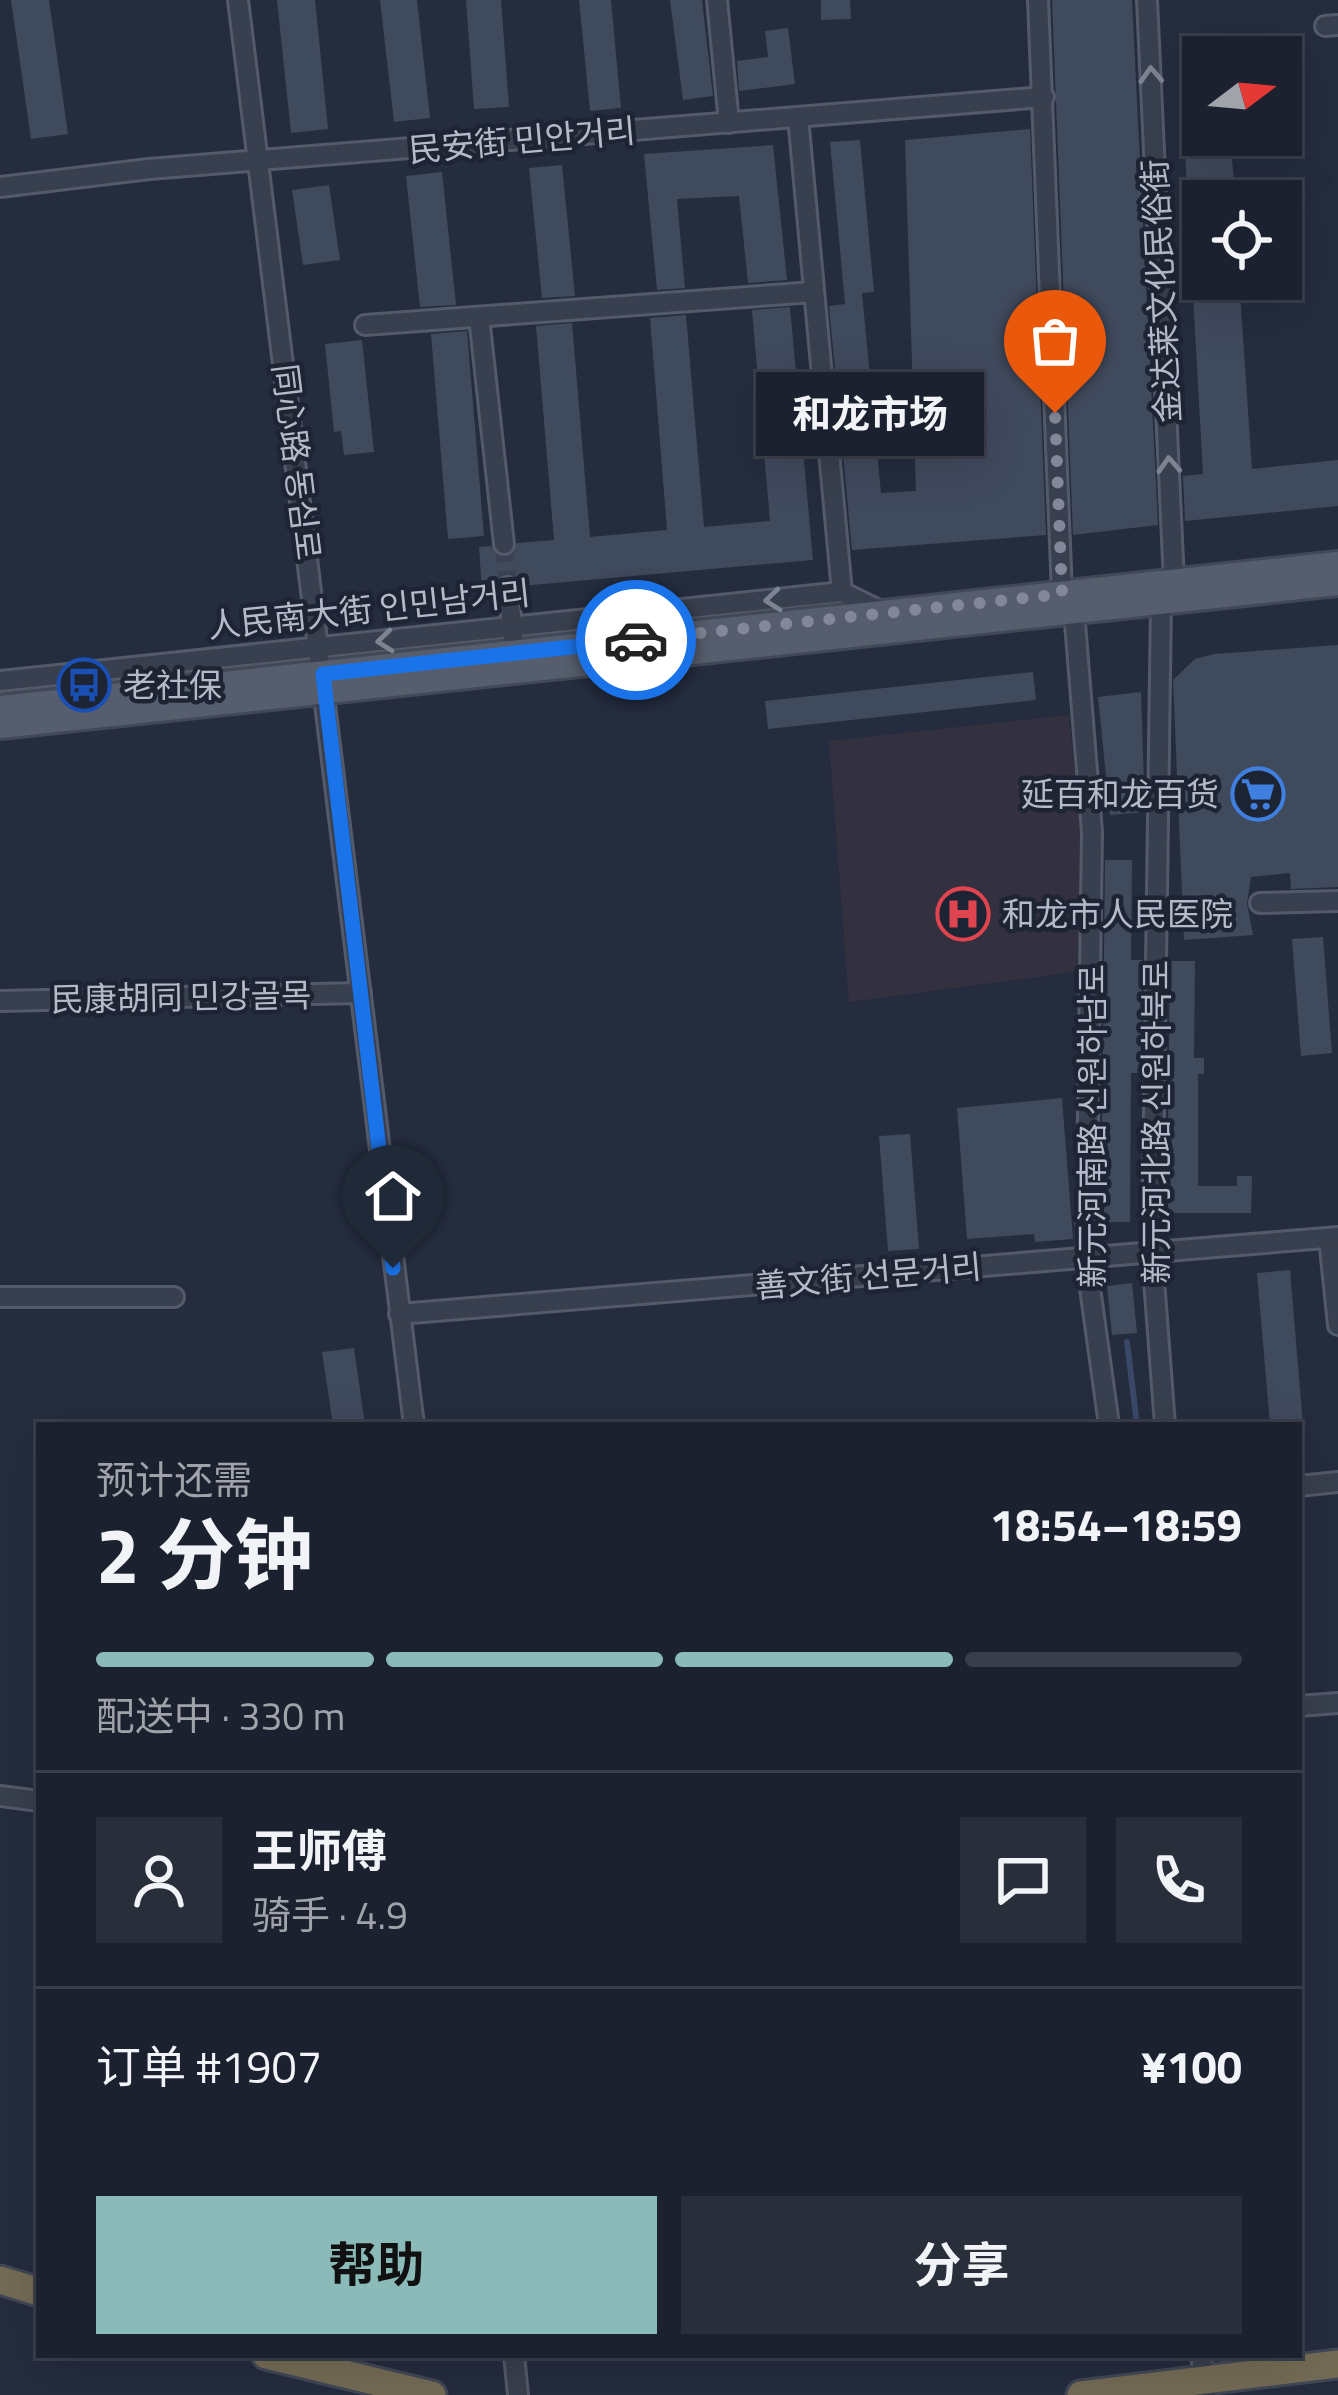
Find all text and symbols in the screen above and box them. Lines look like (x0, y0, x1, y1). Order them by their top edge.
north arrow (1182, 36, 1302, 156)
map controls (1182, 36, 1302, 300)
one-way arrow (1138, 65, 1164, 84)
street label: 民安街 민안거리 (406, 105, 638, 175)
street label: 金达莱文化民俗街 (1129, 158, 1193, 424)
button: locate (1182, 180, 1302, 300)
pin (1004, 290, 1106, 413)
icon: bag (1022, 308, 1088, 374)
street label: 同心路 동심로 (260, 361, 334, 563)
callout: 和龙市场 (755, 371, 983, 455)
text: 和龙市场 (792, 384, 948, 443)
one-way arrow (1156, 455, 1182, 474)
street label: 人民南大街 인민남거리 (205, 567, 533, 651)
courier (576, 580, 696, 700)
one-way arrow (763, 586, 783, 612)
icon: car (603, 607, 669, 673)
one-way arrow (375, 628, 394, 653)
bus stop icon: 老社保 (56, 657, 112, 713)
place label: 老社保 (123, 660, 222, 710)
supermarket icon: 延百和龙百货 (1230, 766, 1286, 822)
place label: 延百和龙百货 (1021, 769, 1219, 819)
hospital icon: 和龙市人民医院 (935, 886, 991, 942)
place label: 和龙市人民医院 (1002, 889, 1233, 939)
street label: 新元河北路 신원하북로 (1131, 960, 1181, 1284)
street label: 新元河南路 신원하남로 (1067, 964, 1117, 1288)
street label: 民康胡同 민강골목 (50, 970, 312, 1024)
pin (342, 1145, 444, 1268)
icon: home (360, 1163, 426, 1229)
street label: 善文街 선문거리 (752, 1241, 984, 1311)
text: 预计还需 (96, 1450, 252, 1509)
text: 18:54–18:59 (990, 1490, 1242, 1558)
text: 2 分钟 (96, 1495, 313, 1613)
text: 配送中 · 330 m (96, 1686, 345, 1745)
text: 王师傅 (252, 1816, 387, 1884)
button: person (96, 1817, 222, 1943)
button: chat (960, 1817, 1086, 1943)
button: phone (1116, 1817, 1242, 1943)
text: 骑手 · 4.9 (252, 1885, 408, 1944)
text: 订单 #1907 (96, 2032, 322, 2100)
text: ¥100 (1141, 2032, 1242, 2100)
button: 帮助 (96, 2196, 657, 2334)
button: 分享 (681, 2196, 1242, 2334)

